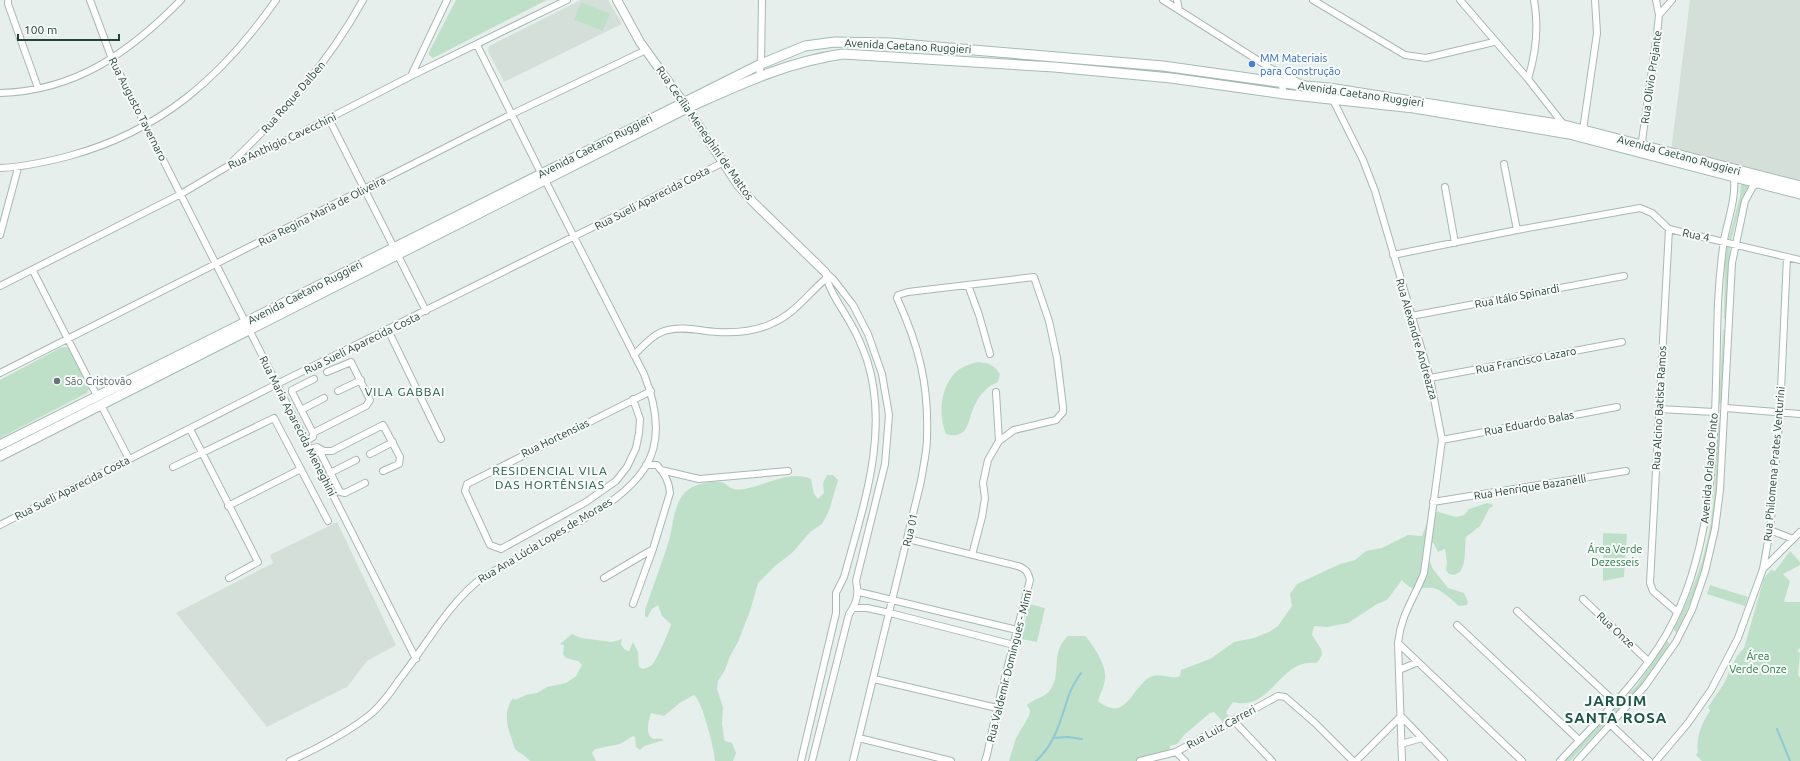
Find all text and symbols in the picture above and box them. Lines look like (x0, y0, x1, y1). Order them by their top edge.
scale bar (18, 16, 119, 42)
text: 100 m (24, 23, 57, 36)
street label: Rua Olivio Prejante (1639, 30, 1663, 124)
street label: Avenida Caetano Ruggieri (844, 37, 972, 55)
place label: MM Materiais para Construção (1260, 52, 1341, 77)
street label: Rua Augusto Tavernaro (107, 55, 169, 163)
street label: Rua Roque Dalben (259, 59, 327, 135)
marker: MM Materiais para Construção (1247, 59, 1257, 69)
street label: Rua Cecília Meneghini de Mattos (654, 64, 756, 202)
street label: Avenida Caetano Ruggieri (1297, 79, 1425, 109)
street label: Rua Anthigio Cavecchini (226, 111, 338, 171)
street label: Avenida Caetano Ruggieri (536, 112, 654, 180)
street label: Avenida Caetano Ruggieri (1616, 133, 1742, 177)
street label: Rua Sueli Aparecida Costa (593, 164, 711, 232)
street label: Rua Regina Maria de Oliveira (257, 174, 387, 248)
street label: Rua 4 (1681, 226, 1711, 244)
street label: Avenida Caetano Ruggieri (246, 258, 364, 326)
street label: Rua Alexandre Andreazza (1394, 277, 1440, 401)
street label: Rua Itálo Spinardi (1474, 282, 1560, 310)
street label: Rua Sueli Aparecida Costa (302, 310, 422, 376)
street label: Rua Francisco Lazaro (1475, 344, 1577, 376)
street label: Rua Alcino Batista Ramos (1650, 345, 1668, 470)
street label: Rua Maria Aparecida Meneghini (257, 354, 339, 498)
place label: São Cristovão (65, 375, 132, 387)
marker: São Cristovão (52, 376, 62, 386)
district label: VILA GABBAI (365, 385, 445, 398)
street label: Rua Philomena Prates Venturini (1761, 386, 1787, 542)
street label: Rua Eduardo Balas (1483, 408, 1575, 438)
street label: Avenida Orlando Pinto (1698, 412, 1720, 524)
street label: Rua Hortensias (519, 416, 591, 460)
street label: Rua Sueli Aparecida Costa (13, 454, 131, 522)
district label: RESIDENCIAL VILA DAS HORTÊNSIAS (492, 464, 608, 491)
street label: Rua Henrique Bazanelli (1473, 472, 1587, 502)
street label: Rua Ana Lúcia Lopes de Moraes (476, 495, 614, 585)
street label: Rua 01 (900, 512, 920, 548)
park label: Área Verde Dezesseis (1588, 542, 1642, 568)
street label: Rua Valdemir Domingues - Mimi (984, 589, 1034, 743)
street label: Rua Onze (1595, 610, 1637, 650)
park label: Área Verde Onze (1729, 649, 1787, 675)
district label: JARDIM SANTA ROSA (1565, 692, 1667, 726)
street label: Rua Luiz Carreri (1184, 703, 1258, 751)

